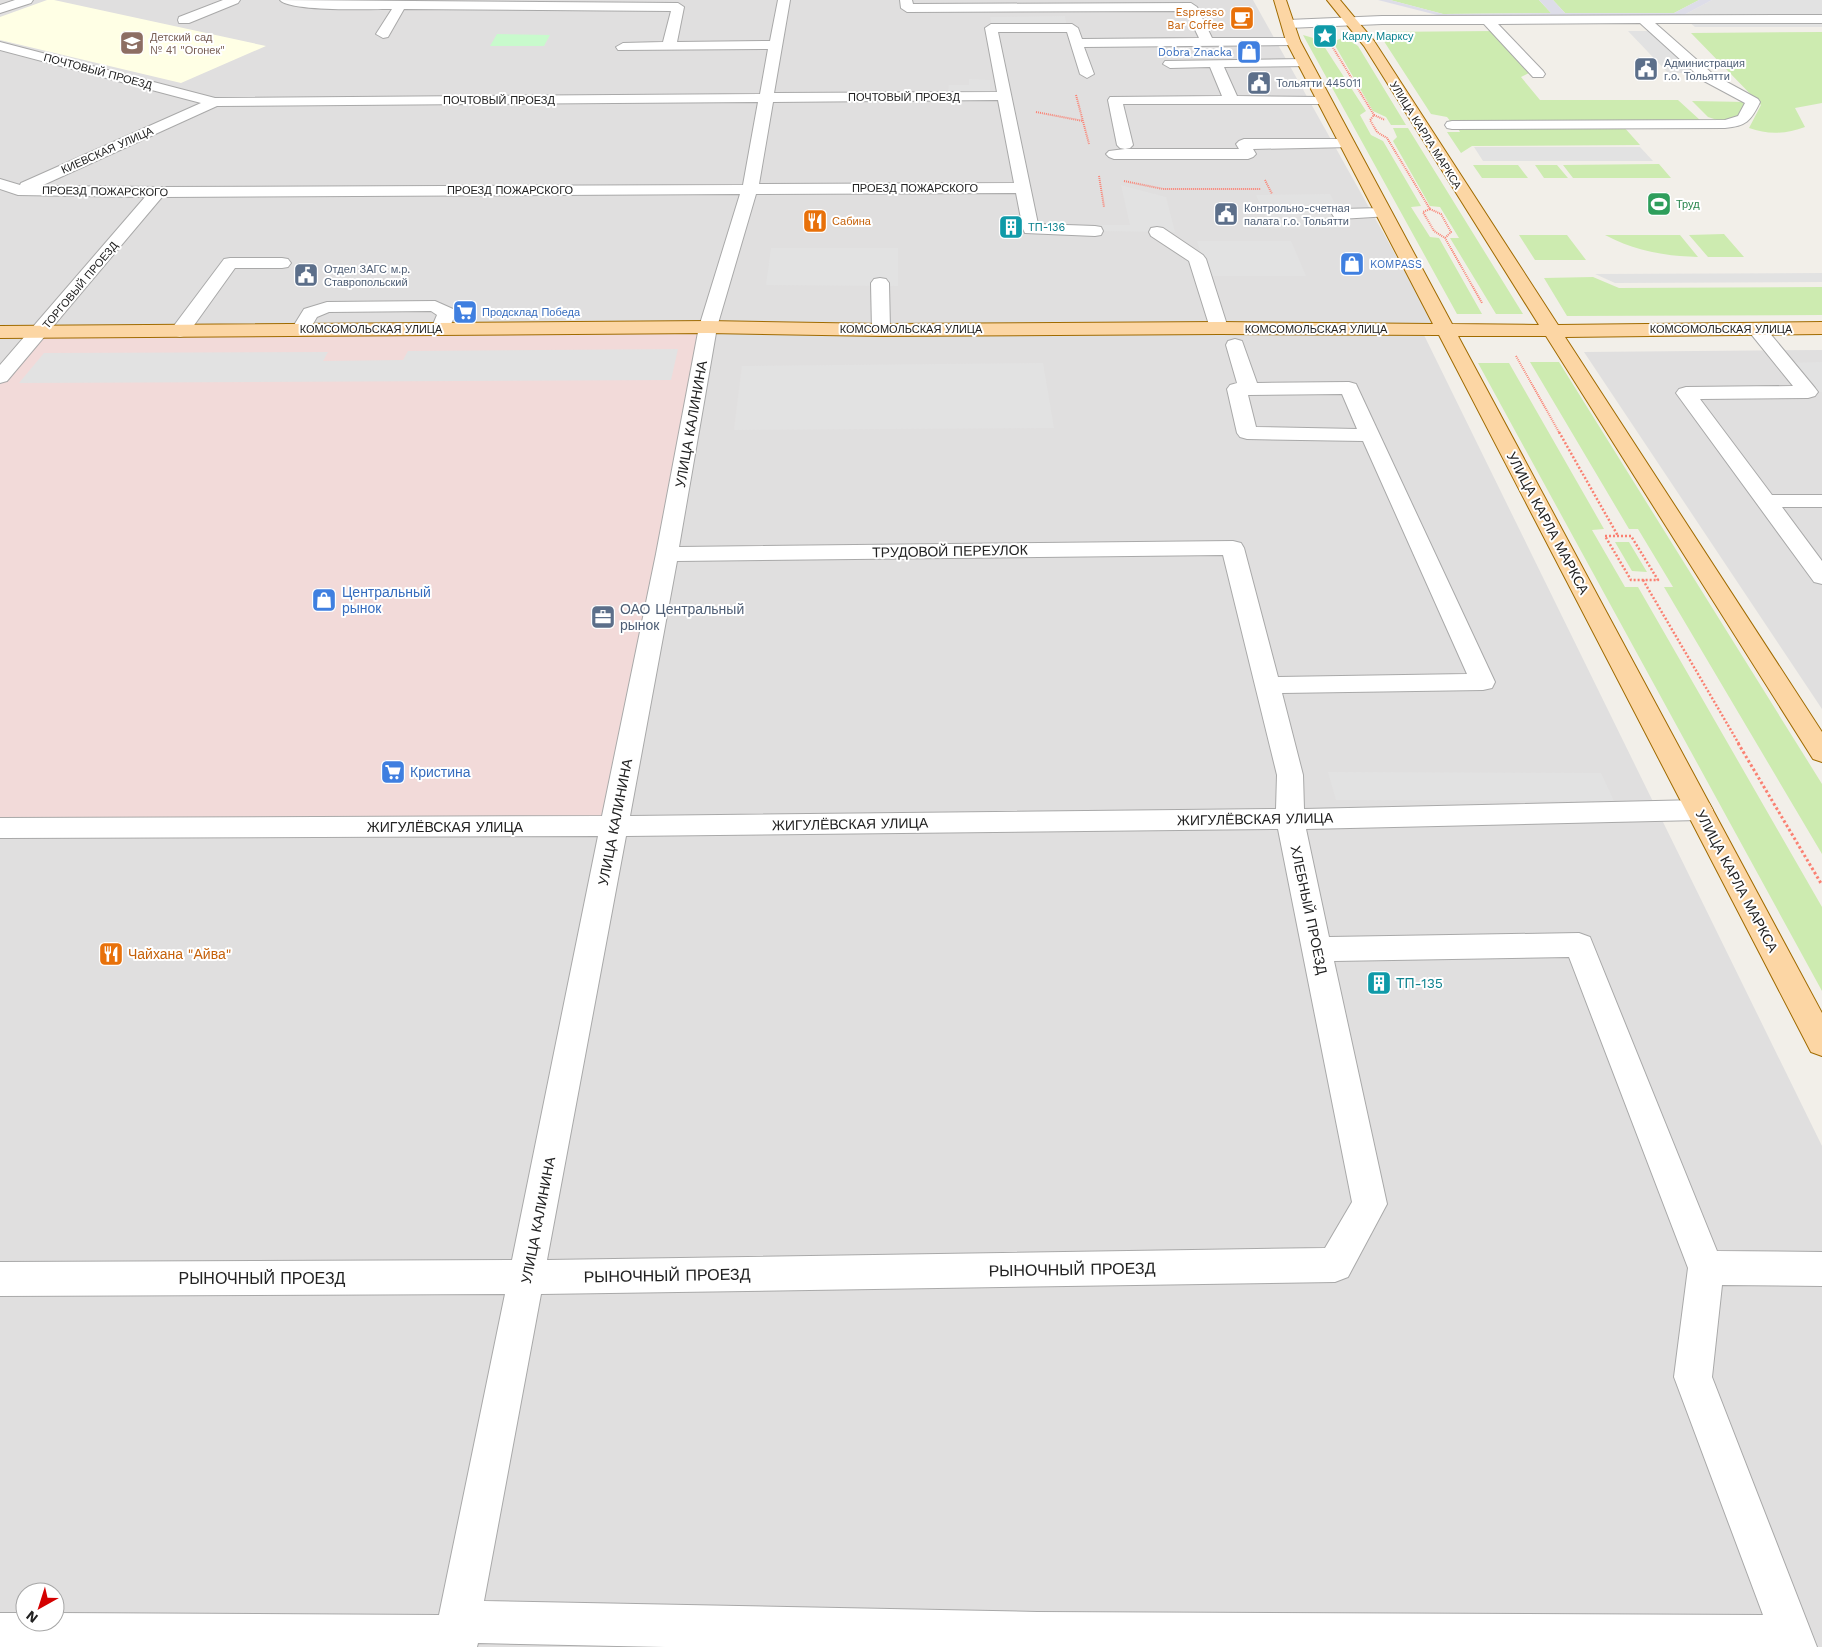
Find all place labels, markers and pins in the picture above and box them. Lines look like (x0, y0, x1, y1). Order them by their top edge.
cafe icon: Espresso Bar Coffee (1229, 5, 1255, 31)
place label: Espresso Bar Coffee (1167, 6, 1224, 32)
place icon: Карлу Марксу (1312, 23, 1338, 49)
school or university icon: Детский сад № 41 "Огонек" (119, 30, 145, 56)
place label: Карлу Марксу (1342, 30, 1414, 43)
place label: Детский сад № 41 "Огонек" (150, 31, 225, 57)
shop icon: Dobra Znacka (1236, 39, 1262, 65)
place label: Dobra Znacka (1158, 46, 1232, 59)
public building icon: Администрация г.о. Тольятти (1633, 56, 1659, 82)
place label: Администрация г.о. Тольятти (1664, 57, 1745, 83)
public building icon: Тольятти 445011 (1246, 70, 1272, 96)
place label: Тольятти 445011 (1276, 77, 1361, 90)
sports icon: Труд (1646, 191, 1672, 217)
place label: Труд (1676, 198, 1700, 211)
public building icon: Контрольно-счетная палата г.о. Тольятти (1213, 201, 1239, 227)
place label: Контрольно-счетная палата г.о. Тольятти (1244, 202, 1350, 228)
restaurant icon: Сабина (802, 208, 828, 234)
building icon: ТП-136 (998, 214, 1024, 240)
place label: Сабина (832, 215, 872, 228)
place label: ТП-136 (1028, 221, 1065, 234)
shop icon: KOMPASS (1339, 251, 1365, 277)
place label: KOMPASS (1370, 258, 1422, 271)
public building icon: Отдел ЗАГС м.р. Ставропольский (293, 262, 319, 288)
place label: Отдел ЗАГС м.р. Ставропольский (324, 263, 410, 289)
supermarket icon: Продсклад Победа (452, 299, 478, 325)
place label: Продсклад Победа (482, 306, 581, 319)
place label: Центральный рынок (342, 584, 431, 616)
shop icon: Центральный рынок (311, 587, 337, 613)
place label: ОАО Центральный рынок (620, 601, 744, 633)
office icon: ОАО Центральный рынок (590, 604, 616, 630)
supermarket icon: Кристина (380, 759, 406, 785)
place label: Кристина (410, 764, 471, 780)
restaurant icon: Чайхана "Айва" (98, 941, 124, 967)
place label: Чайхана "Айва" (128, 946, 231, 962)
building icon: ТП-135 (1366, 970, 1392, 996)
place label: ТП-135 (1396, 975, 1443, 991)

